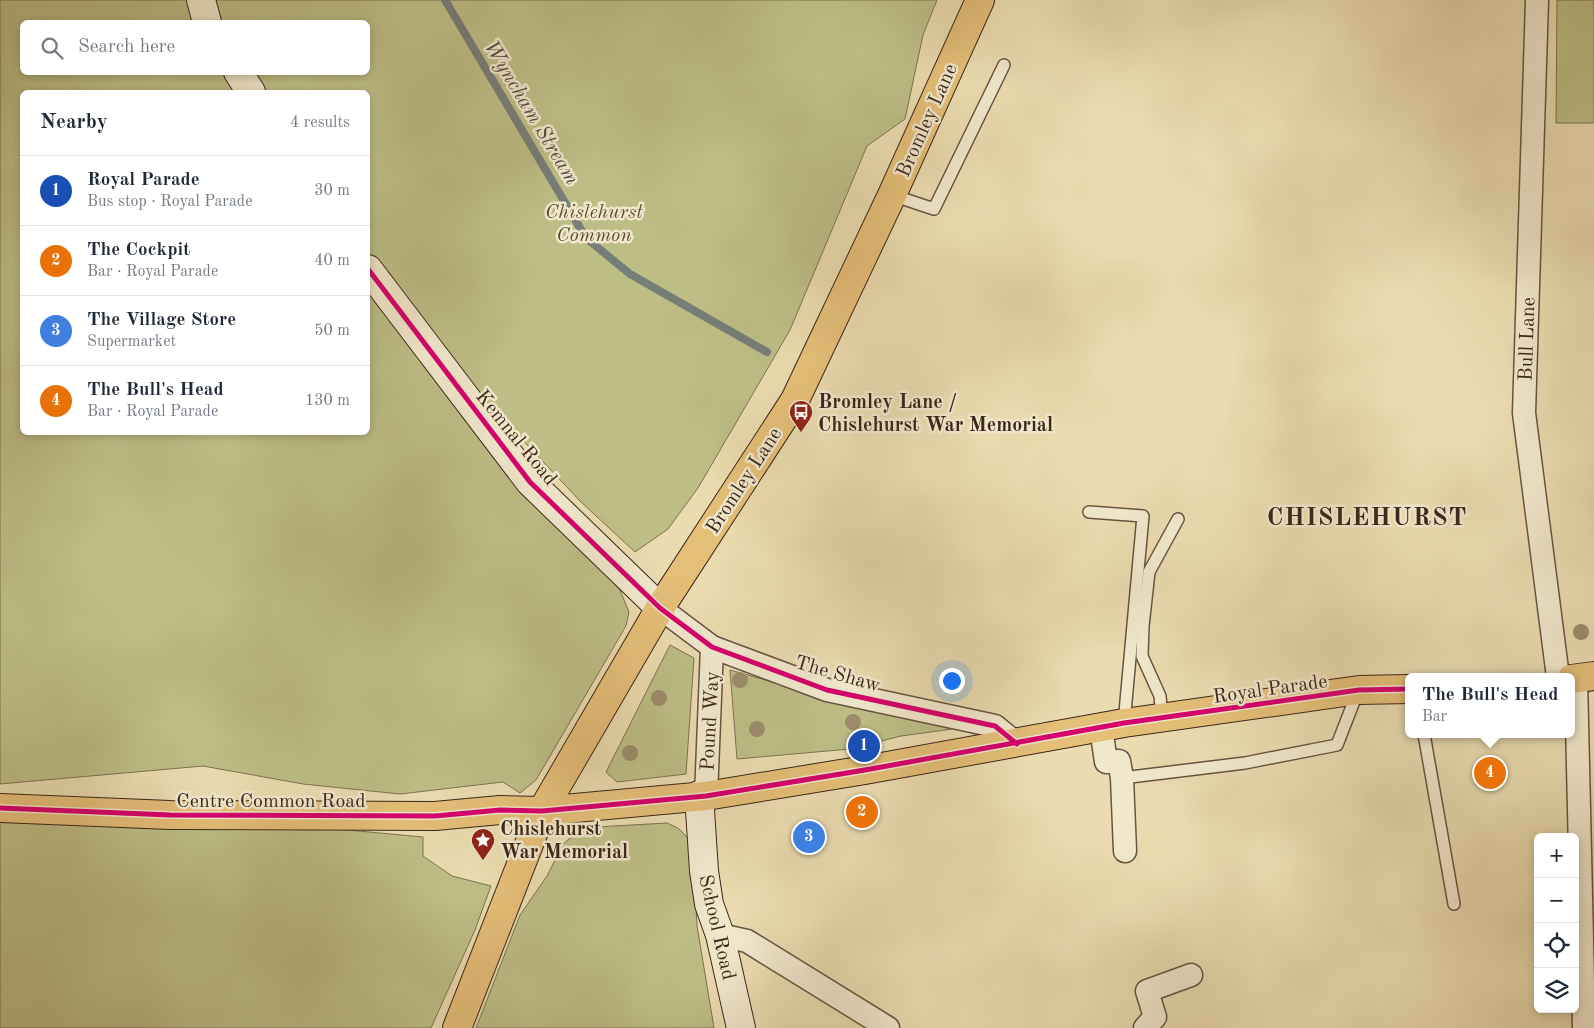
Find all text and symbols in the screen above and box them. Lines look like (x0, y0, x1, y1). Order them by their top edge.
search box (20, 20, 370, 75)
icon: search (38, 34, 66, 62)
water label: Wyncham Stream (479, 37, 582, 189)
text: Search here (78, 38, 175, 57)
street label: Bromley Lane (894, 61, 962, 181)
text: Nearby (40, 112, 108, 133)
text: 4 results (290, 115, 350, 131)
text: Royal Parade (87, 171, 200, 190)
text: 1 (51, 183, 61, 199)
text: 30 m (314, 183, 350, 199)
text: Bus stop · Royal Parade (87, 194, 253, 210)
park label: Chislehurst Common (545, 203, 643, 246)
text: The Cockpit (87, 241, 190, 260)
text: 2 (51, 253, 61, 269)
text: 40 m (314, 253, 350, 269)
text: Bar · Royal Parade (87, 264, 218, 280)
street label: Bull Lane (1517, 297, 1539, 381)
text: The Village Store (87, 311, 236, 330)
text: 3 (51, 323, 61, 339)
text: 50 m (314, 323, 350, 339)
text: Supermarket (87, 334, 176, 350)
text: The Bull's Head (87, 381, 224, 400)
street label: Kemnal Road (471, 387, 560, 490)
text: 4 (51, 393, 61, 409)
text: 130 m (305, 393, 350, 409)
place label: Bromley Lane / Chislehurst War Memorial (818, 393, 1053, 436)
bus stop icon: Bromley Lane / Chislehurst War Memorial (788, 399, 814, 433)
text: Bar · Royal Parade (87, 404, 218, 420)
street label: Bromley Lane (703, 425, 786, 538)
district label: CHISLEHURST (1267, 506, 1467, 531)
street label: The Shaw (792, 653, 883, 697)
your location (939, 668, 965, 694)
street label: Pound Way (698, 670, 724, 772)
street label: Royal Parade (1212, 672, 1329, 708)
popup (1405, 673, 1575, 738)
text: The Bull's Head (1422, 686, 1558, 705)
text: Bar (1422, 709, 1447, 725)
pin: 1 (848, 727, 880, 765)
pin: 4 (1474, 754, 1506, 792)
street label: Centre Common Road (176, 792, 366, 812)
pin: 2 (846, 793, 878, 831)
pin: 3 (793, 818, 825, 856)
place label: Chislehurst War Memorial (500, 820, 628, 863)
place icon: Chislehurst War Memorial (470, 827, 496, 861)
map controls (1534, 833, 1579, 1013)
button: + (1534, 833, 1579, 878)
street label: School Road (694, 873, 738, 982)
button: − (1534, 878, 1579, 923)
button: locate (1534, 923, 1579, 968)
button: layers (1534, 968, 1579, 1013)

